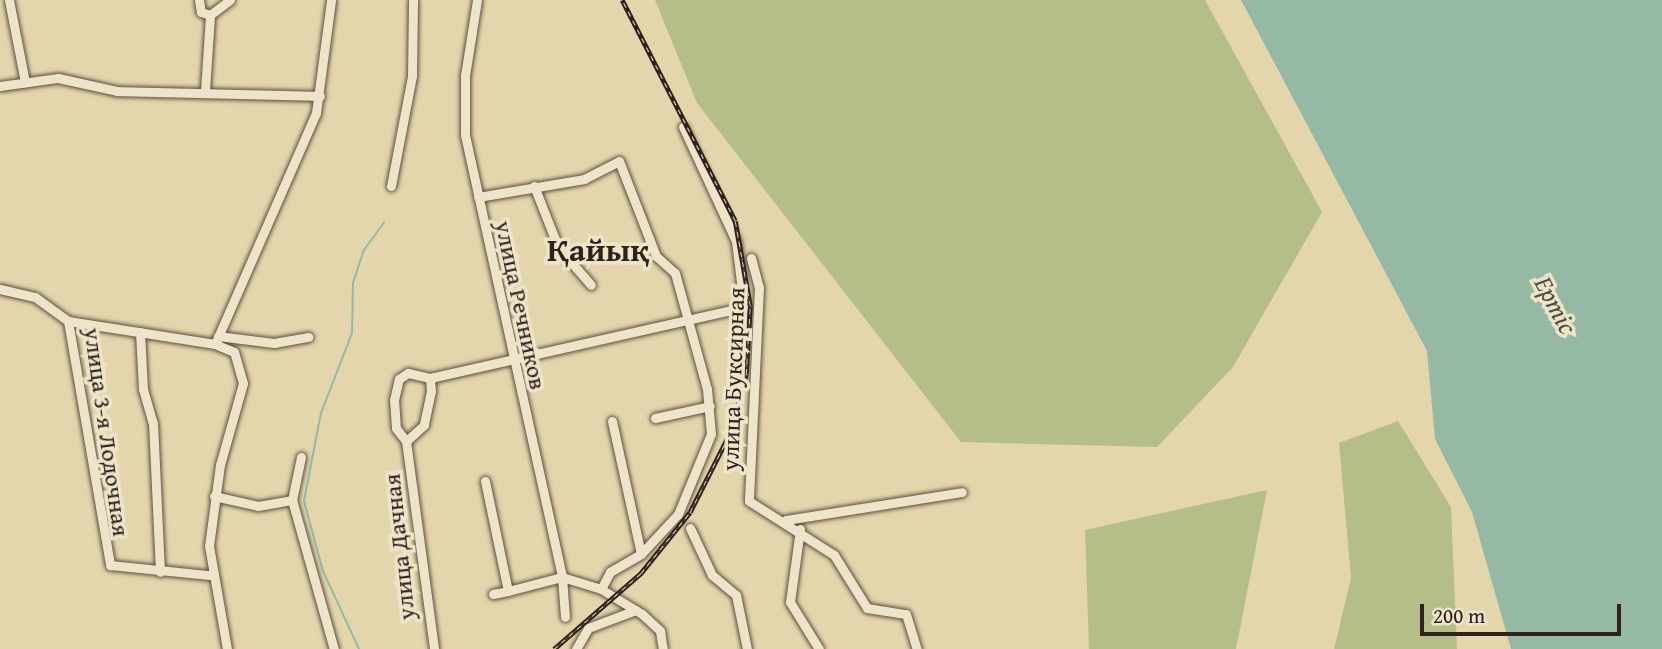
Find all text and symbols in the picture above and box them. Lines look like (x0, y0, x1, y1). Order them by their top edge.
street label: улица Речников (489, 218, 553, 392)
district label: Қайық (547, 231, 649, 269)
water label: Ертіс (1528, 271, 1584, 339)
street label: улица Буксирная (715, 287, 751, 471)
street label: улица 3-я Лодочная (78, 326, 136, 538)
street label: улица Дачная (377, 472, 421, 622)
scale bar (1424, 590, 1625, 634)
text: 200 m (1433, 600, 1485, 631)

